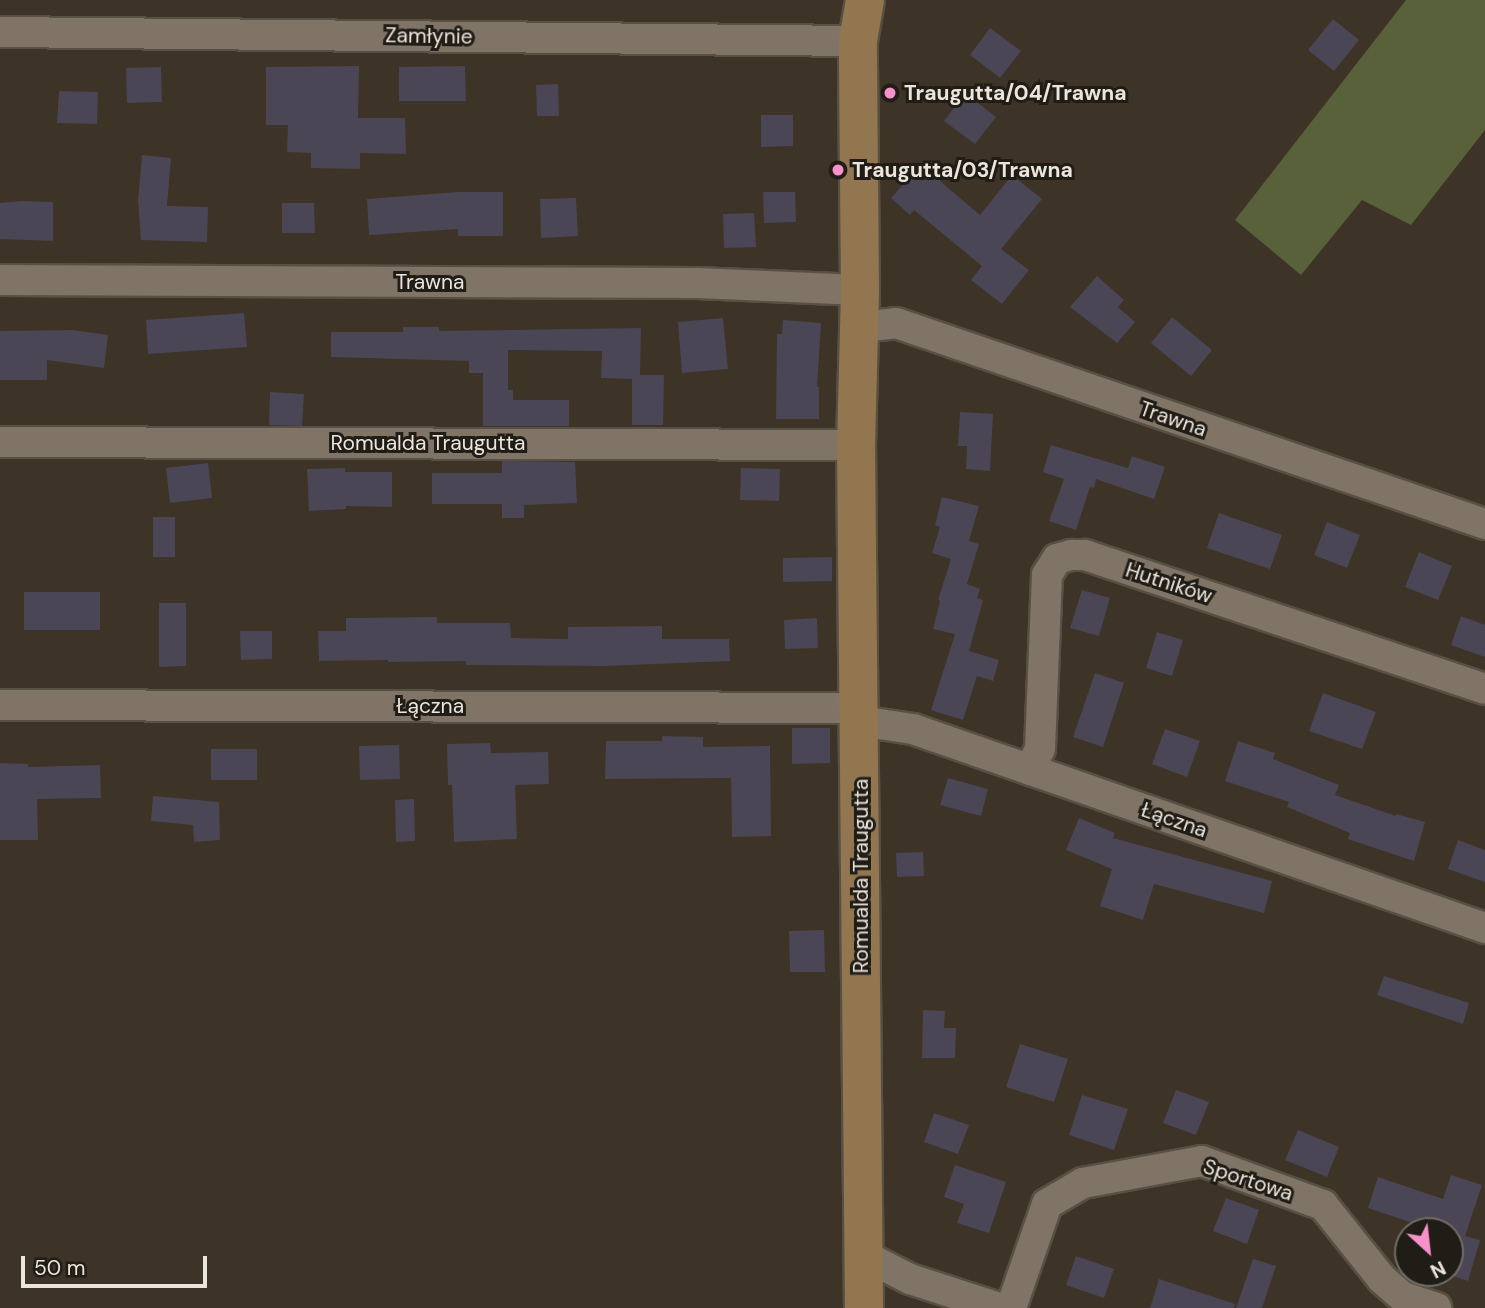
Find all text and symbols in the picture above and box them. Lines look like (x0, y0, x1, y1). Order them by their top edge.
street label: Zamłynie (385, 23, 473, 49)
place label: Traugutta/04/Trawna (904, 80, 1127, 106)
marker: Traugutta/04/Trawna (882, 85, 898, 101)
place label: Traugutta/03/Trawna (852, 157, 1073, 183)
marker: Traugutta/03/Trawna (830, 162, 846, 178)
street label: Trawna (395, 269, 465, 295)
street label: Trawna (1136, 396, 1210, 442)
street label: Romualda Traugutta (331, 430, 525, 456)
street label: Hutników (1123, 557, 1215, 609)
street label: Łączna (396, 693, 464, 719)
street label: Romualda Traugutta (848, 779, 874, 973)
street label: Łączna (1138, 797, 1210, 843)
street label: Sportowa (1200, 1154, 1296, 1206)
north arrow (1394, 1217, 1464, 1287)
scale bar (24, 1242, 210, 1286)
text: 50 m (34, 1254, 85, 1282)
text: N (1426, 1255, 1450, 1284)

